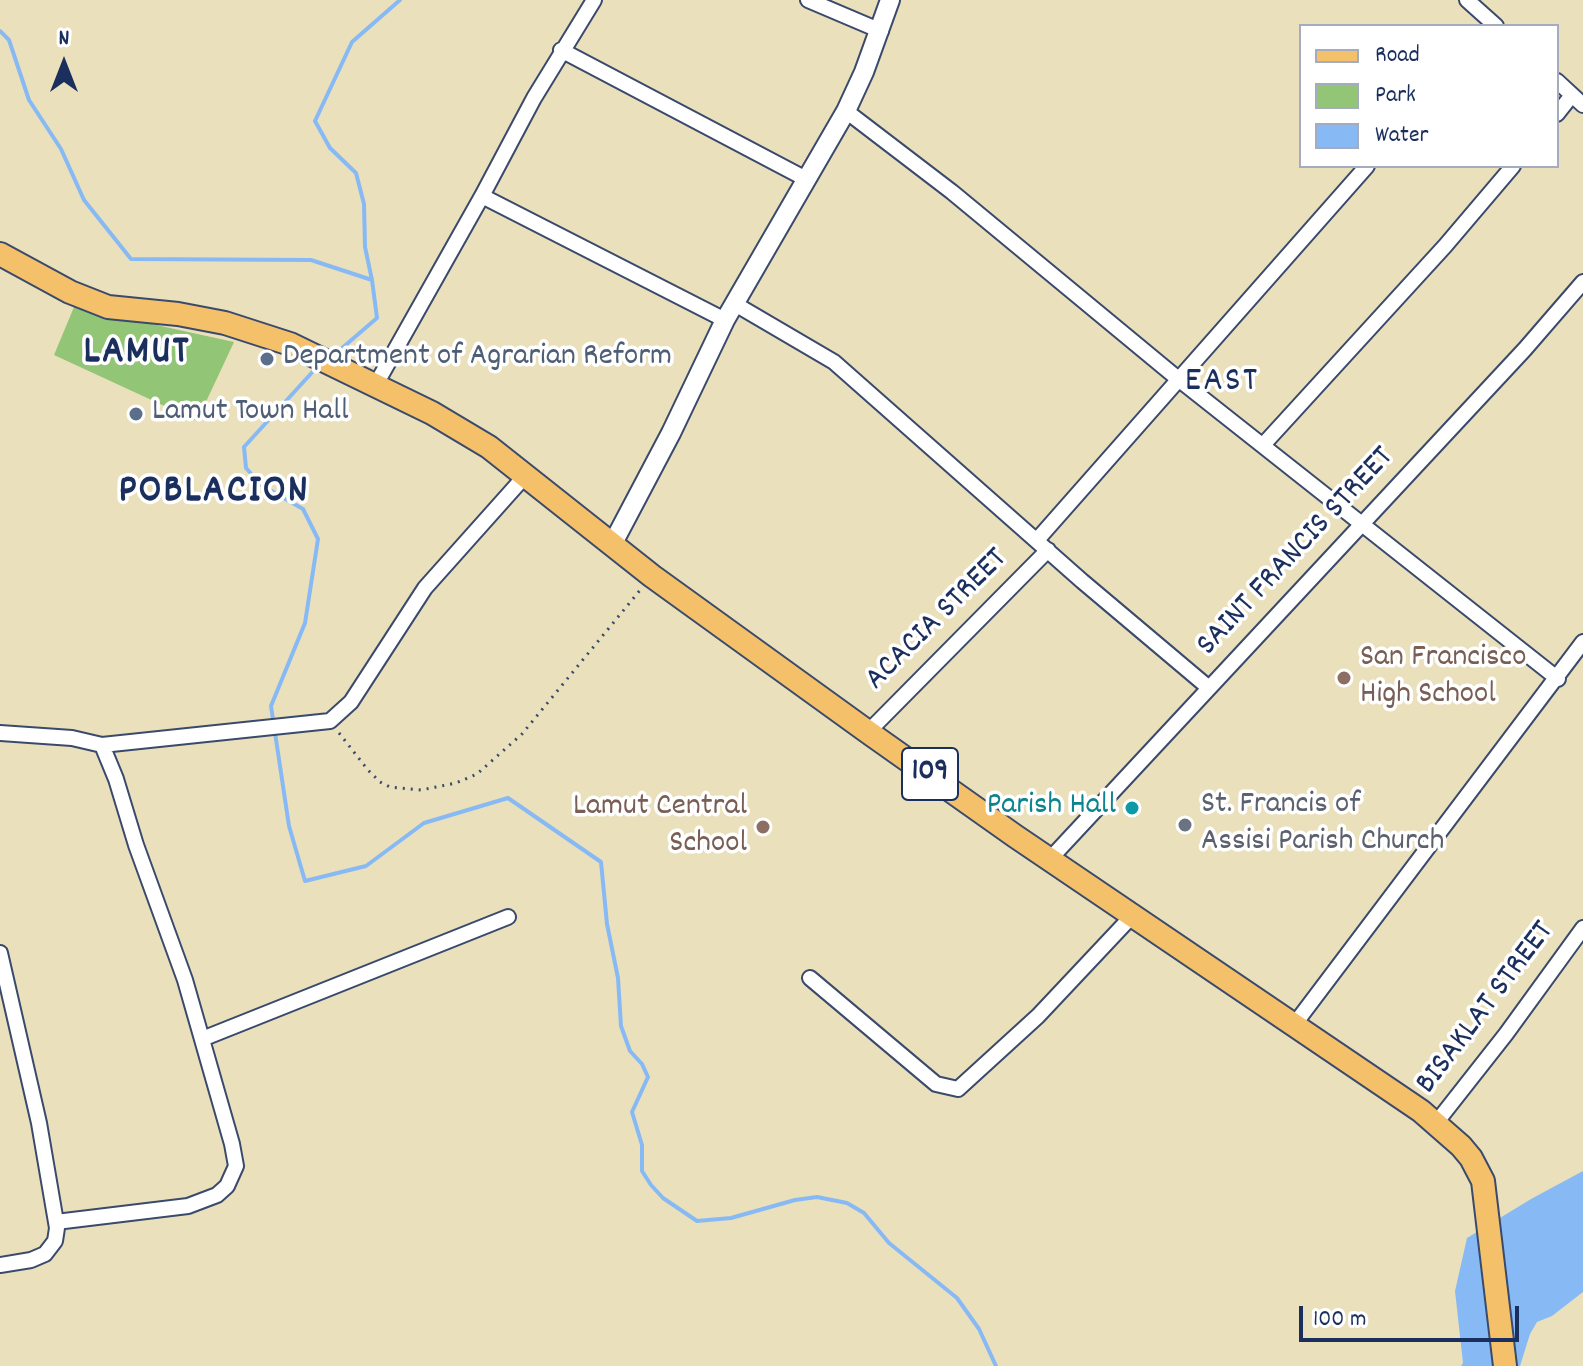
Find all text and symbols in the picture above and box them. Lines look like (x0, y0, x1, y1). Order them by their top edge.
north arrow (24, 24, 104, 104)
text: N (59, 24, 69, 55)
legend (1299, 24, 1559, 168)
text: Road (1375, 39, 1420, 73)
text: Park (1375, 79, 1416, 113)
text: Water (1375, 119, 1428, 153)
district label: LAMUT (84, 332, 190, 380)
place label: Department of Agrarian Reform (283, 340, 672, 378)
marker: Department of Agrarian Reform (258, 350, 276, 368)
district label: EAST (1185, 362, 1259, 406)
place label: Lamut Town Hall (152, 395, 349, 433)
marker: Lamut Town Hall (127, 405, 145, 423)
street label: SAINT FRANCIS STREET (1190, 440, 1404, 666)
district label: POBLACION (118, 471, 310, 519)
street label: ACACIA STREET (859, 542, 1017, 700)
place label: San Francisco High School (1360, 641, 1526, 716)
marker: San Francisco High School (1335, 669, 1353, 687)
road number: 109 (902, 748, 958, 800)
place label: St. Francis of Assisi Parish Church (1201, 788, 1444, 863)
place label: Parish Hall (987, 789, 1116, 827)
place label: Lamut Central School (573, 790, 747, 865)
marker: Parish Hall (1123, 799, 1141, 817)
marker: St. Francis of Assisi Parish Church (1176, 816, 1194, 834)
marker: Lamut Central School (754, 818, 772, 836)
street label: BISAKLAT STREET (1410, 915, 1564, 1103)
scale bar (1303, 1290, 1523, 1340)
text: 100 m (1313, 1303, 1366, 1337)

